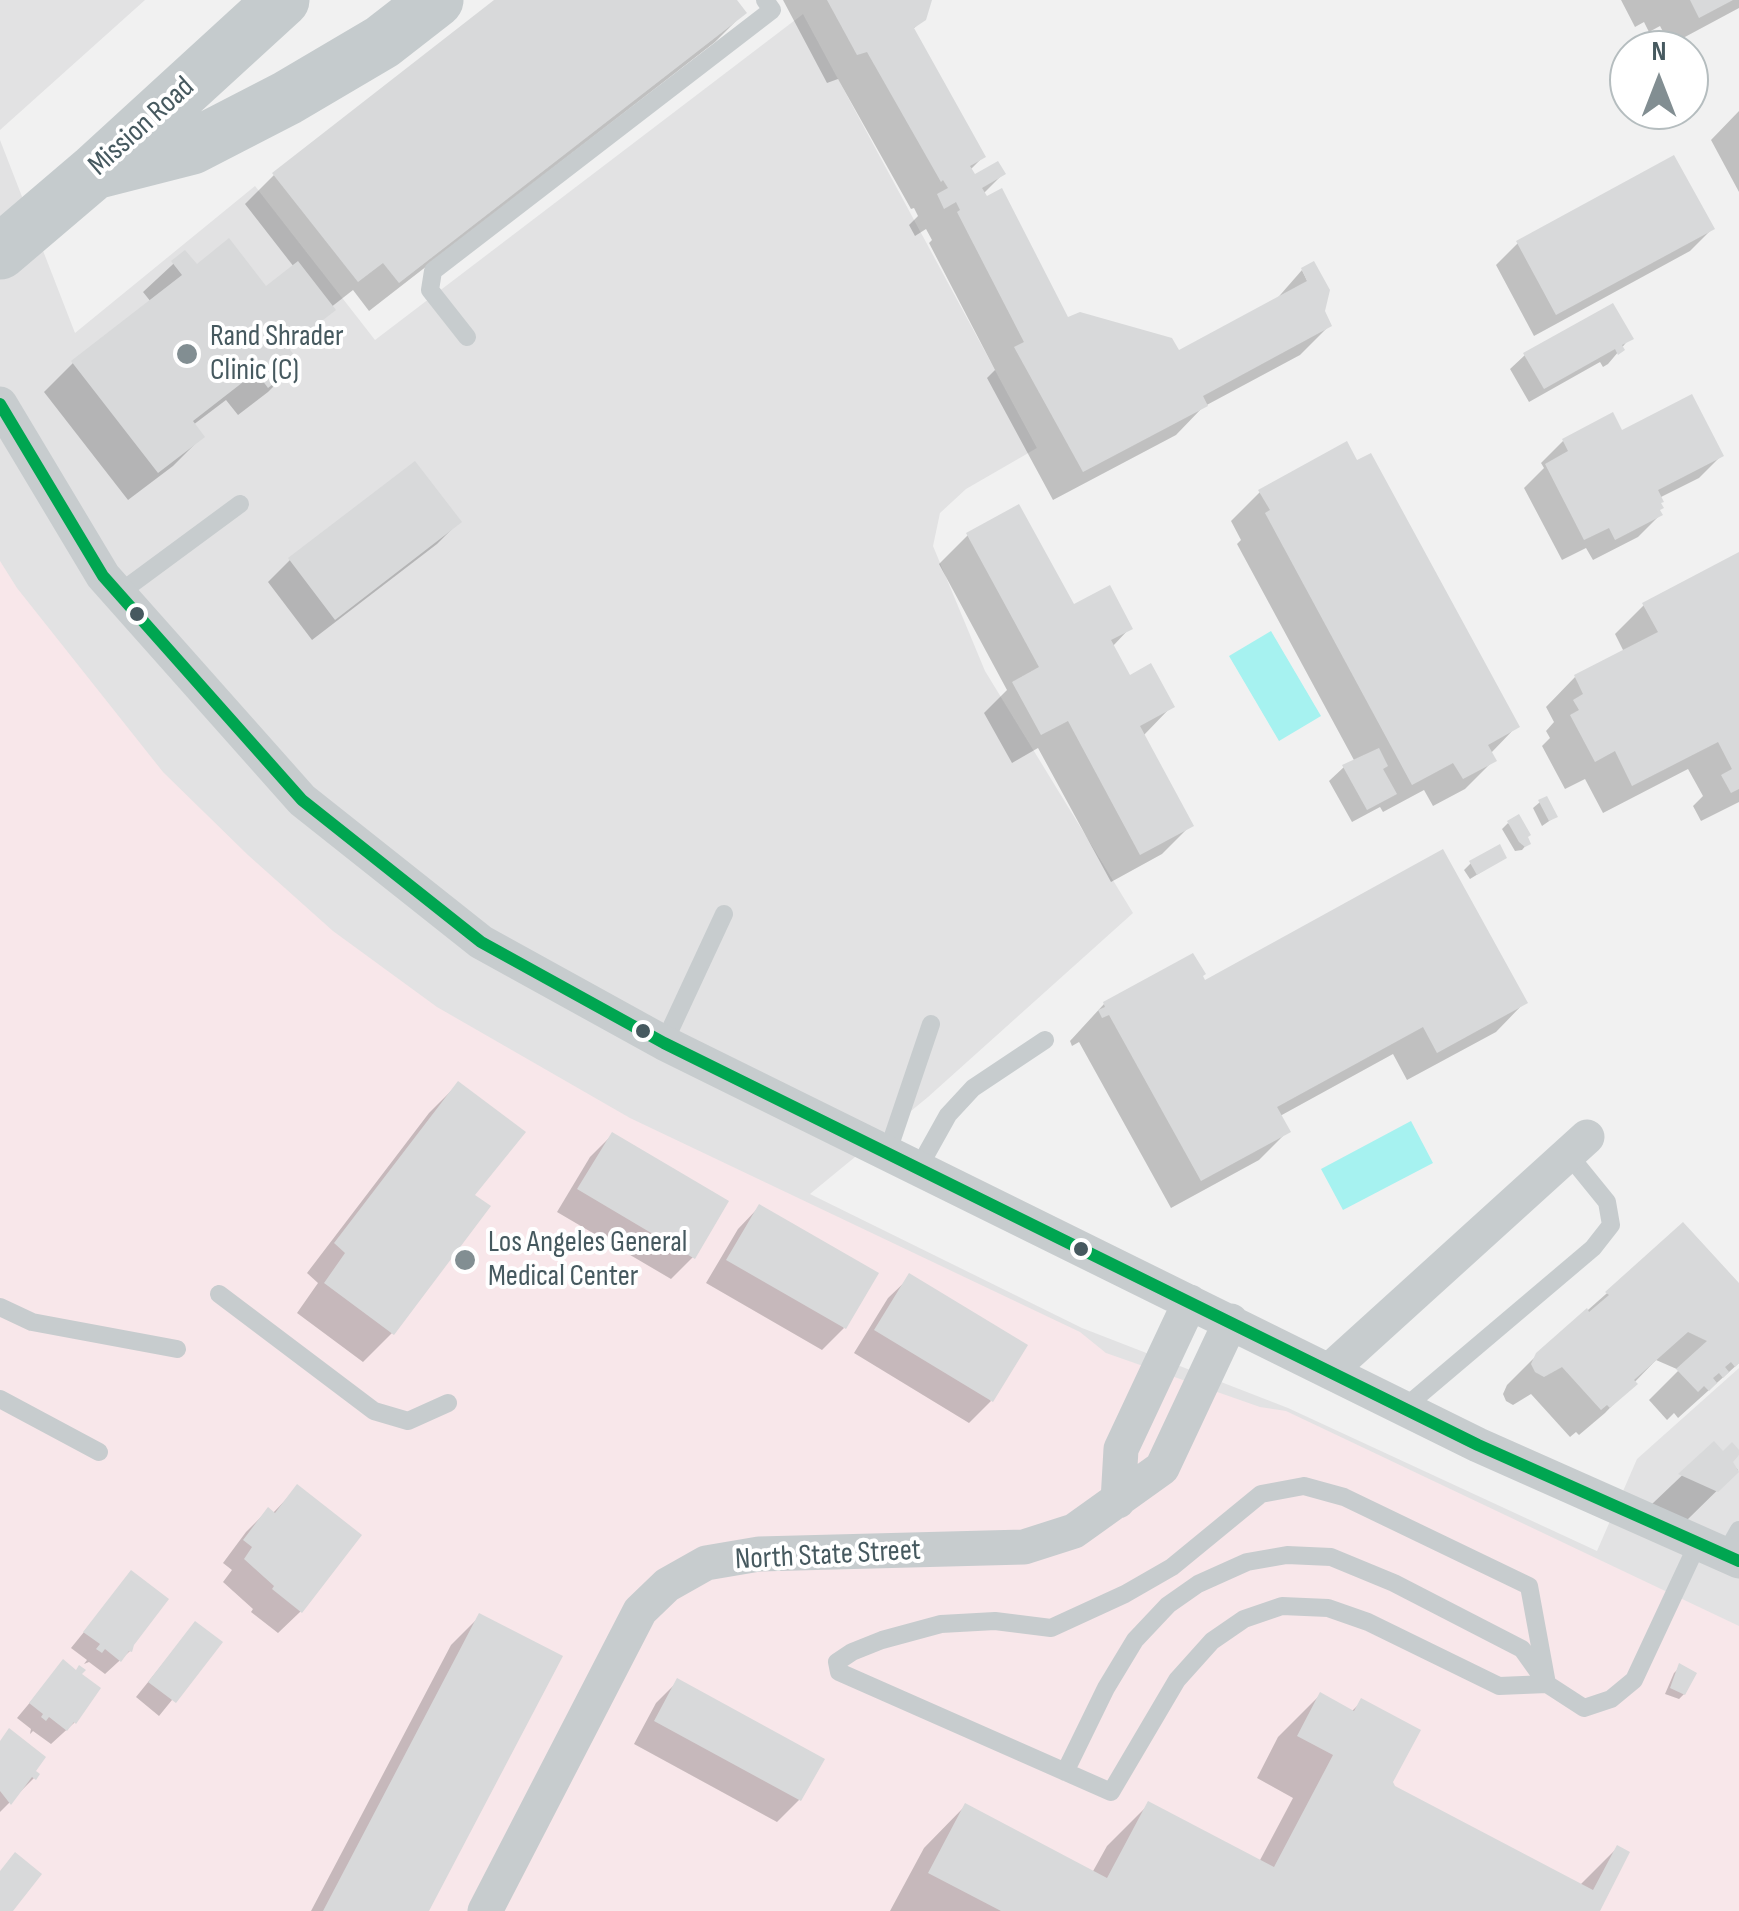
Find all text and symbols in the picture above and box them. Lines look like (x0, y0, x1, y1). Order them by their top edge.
north arrow (1609, 30, 1709, 130)
text: N (1652, 35, 1666, 68)
street label: Mission Road (82, 70, 202, 184)
place label: Rand Shrader Clinic (C) (210, 319, 344, 390)
marker: Rand Shrader Clinic (C) (174, 341, 200, 367)
unlabelled marker (127, 604, 147, 624)
unlabelled marker (633, 1021, 653, 1041)
place label: Los Angeles General Medical Center (488, 1225, 687, 1296)
unlabelled marker (1071, 1239, 1091, 1259)
marker: Los Angeles General Medical Center (452, 1247, 478, 1273)
street label: North State Street (734, 1533, 922, 1579)

